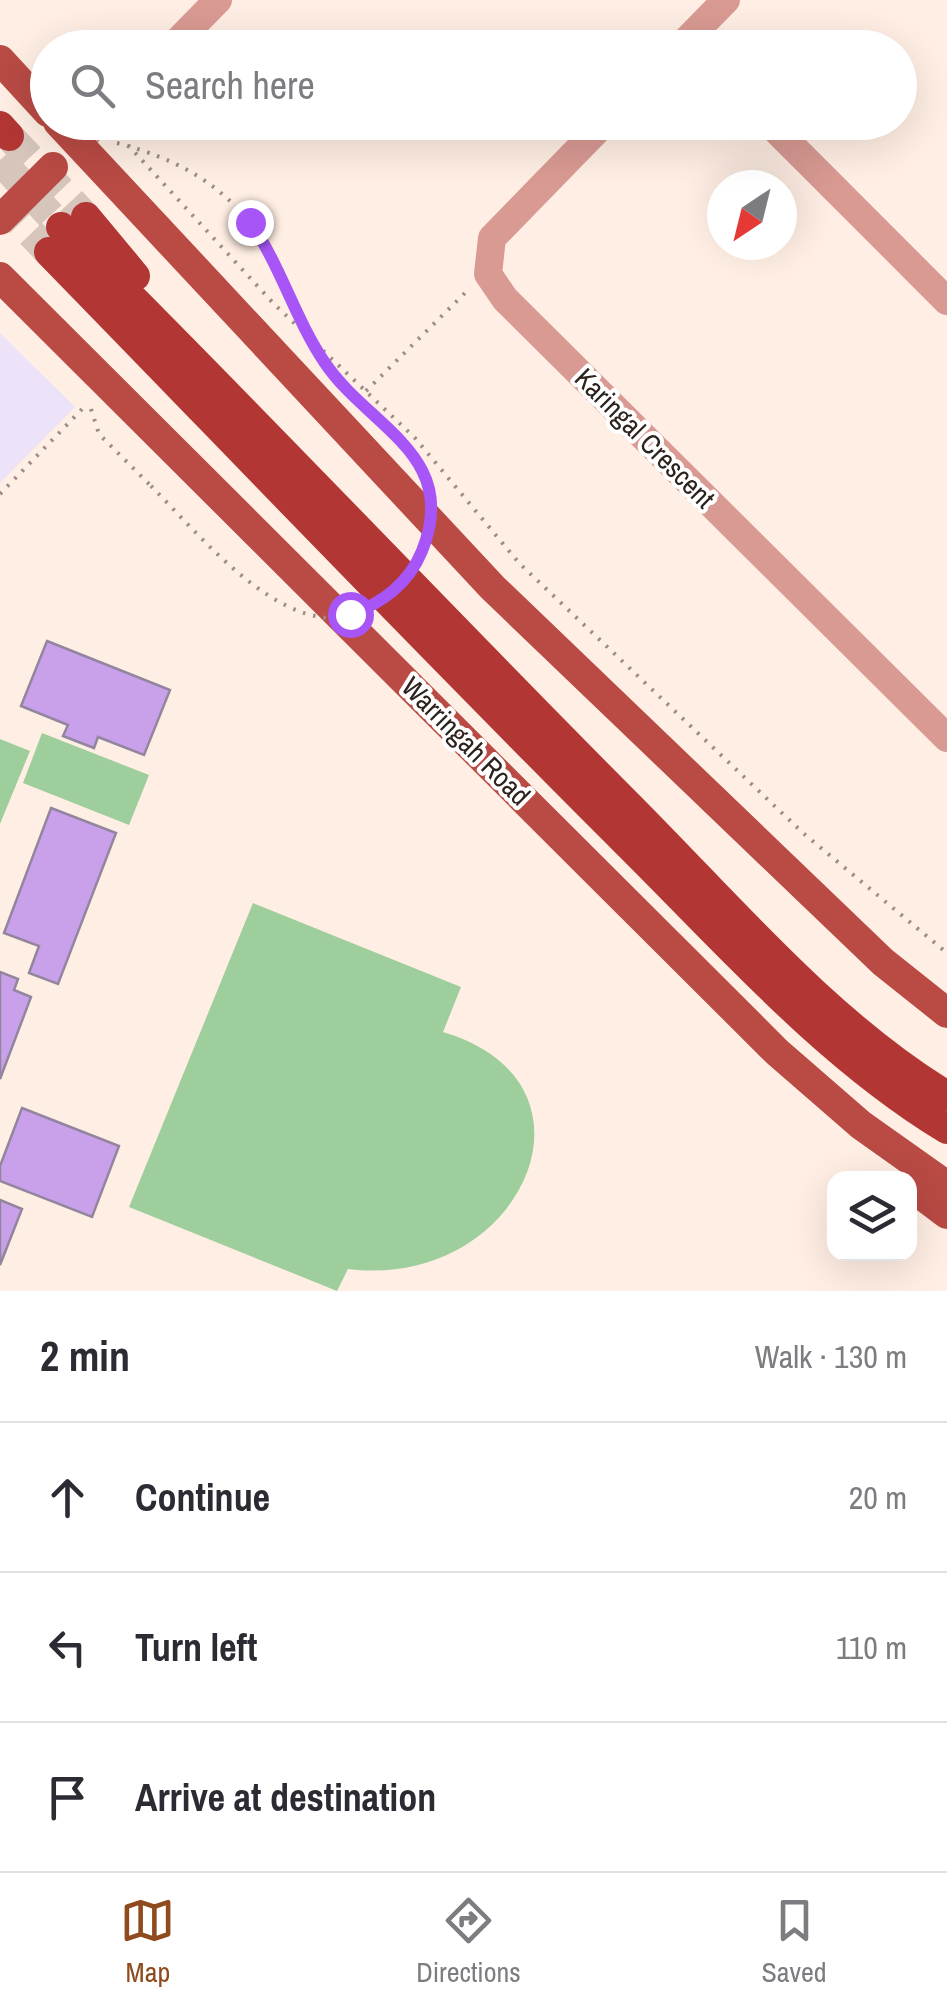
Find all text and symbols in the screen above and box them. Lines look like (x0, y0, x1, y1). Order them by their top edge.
search box (30, 30, 917, 140)
icon: search (65, 58, 120, 113)
text: Search here (145, 60, 315, 111)
north arrow (707, 170, 797, 260)
route end (228, 200, 274, 246)
street label: Karingal Crescent (567, 360, 723, 516)
route start (328, 592, 374, 638)
street label: Warringah Road (393, 668, 539, 814)
map controls (827, 1171, 917, 1261)
button: layers (827, 1171, 917, 1261)
text: 2 min (40, 1328, 130, 1384)
text: Walk · 130 m (755, 1335, 907, 1378)
icon: ahead (40, 1470, 95, 1525)
text: Continue (135, 1472, 270, 1523)
text: 20 m (849, 1476, 907, 1519)
icon: left (40, 1620, 95, 1675)
text: Turn left (135, 1622, 257, 1673)
text: 110 m (836, 1626, 907, 1669)
icon: arrive (40, 1770, 95, 1825)
text: Arrive at destination (135, 1772, 436, 1823)
tab: Map (120, 1893, 175, 1991)
tab: Directions (416, 1893, 521, 1991)
tab: Saved (762, 1893, 827, 1991)

